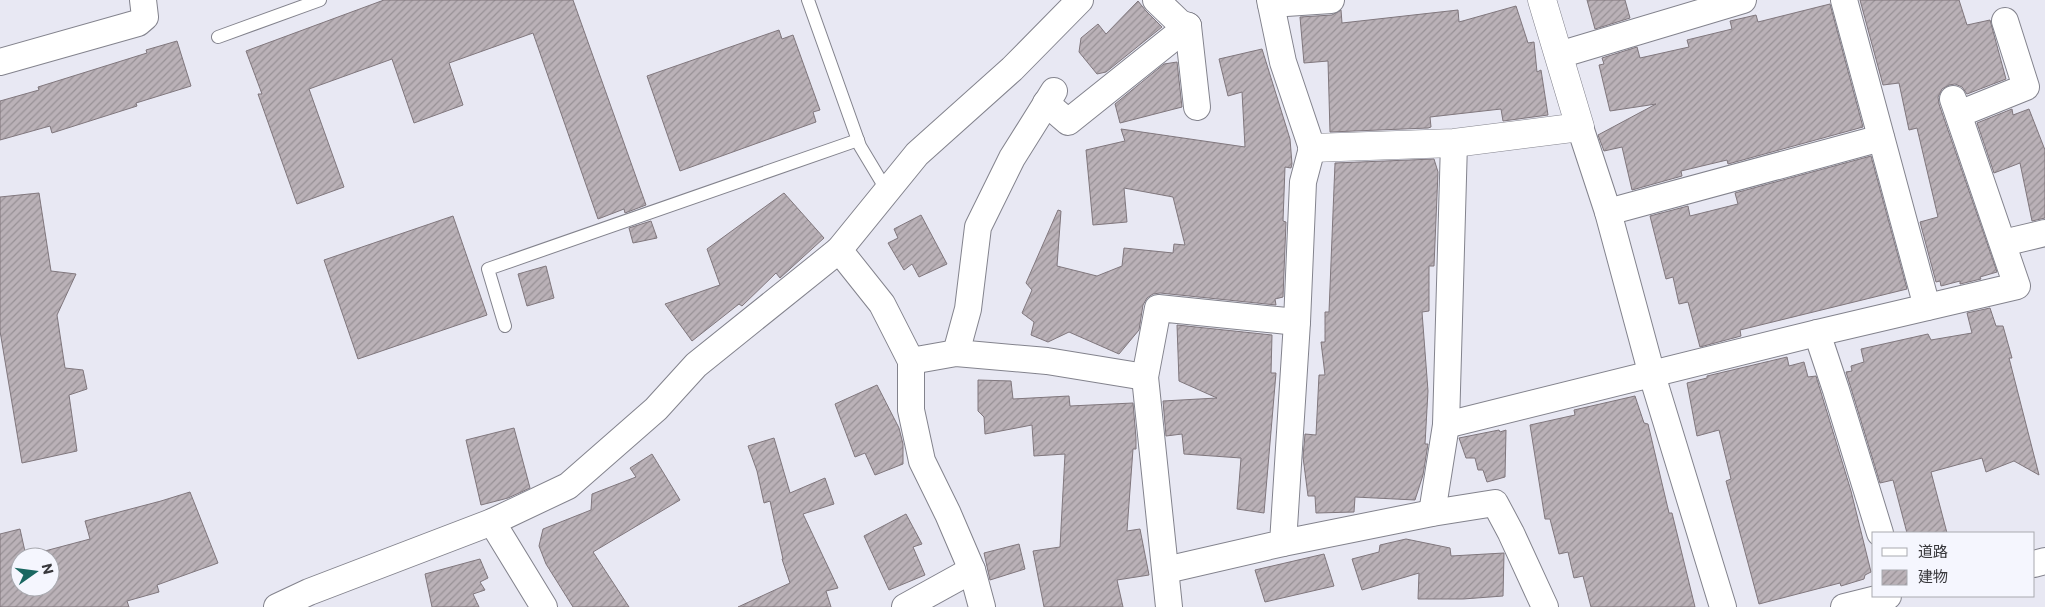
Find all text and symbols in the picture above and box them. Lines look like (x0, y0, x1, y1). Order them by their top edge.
legend (1872, 532, 2035, 597)
text: 道路 (1918, 542, 1948, 560)
north arrow (10, 547, 60, 597)
text: N (39, 562, 58, 576)
text: 建物 (1918, 567, 1948, 585)

